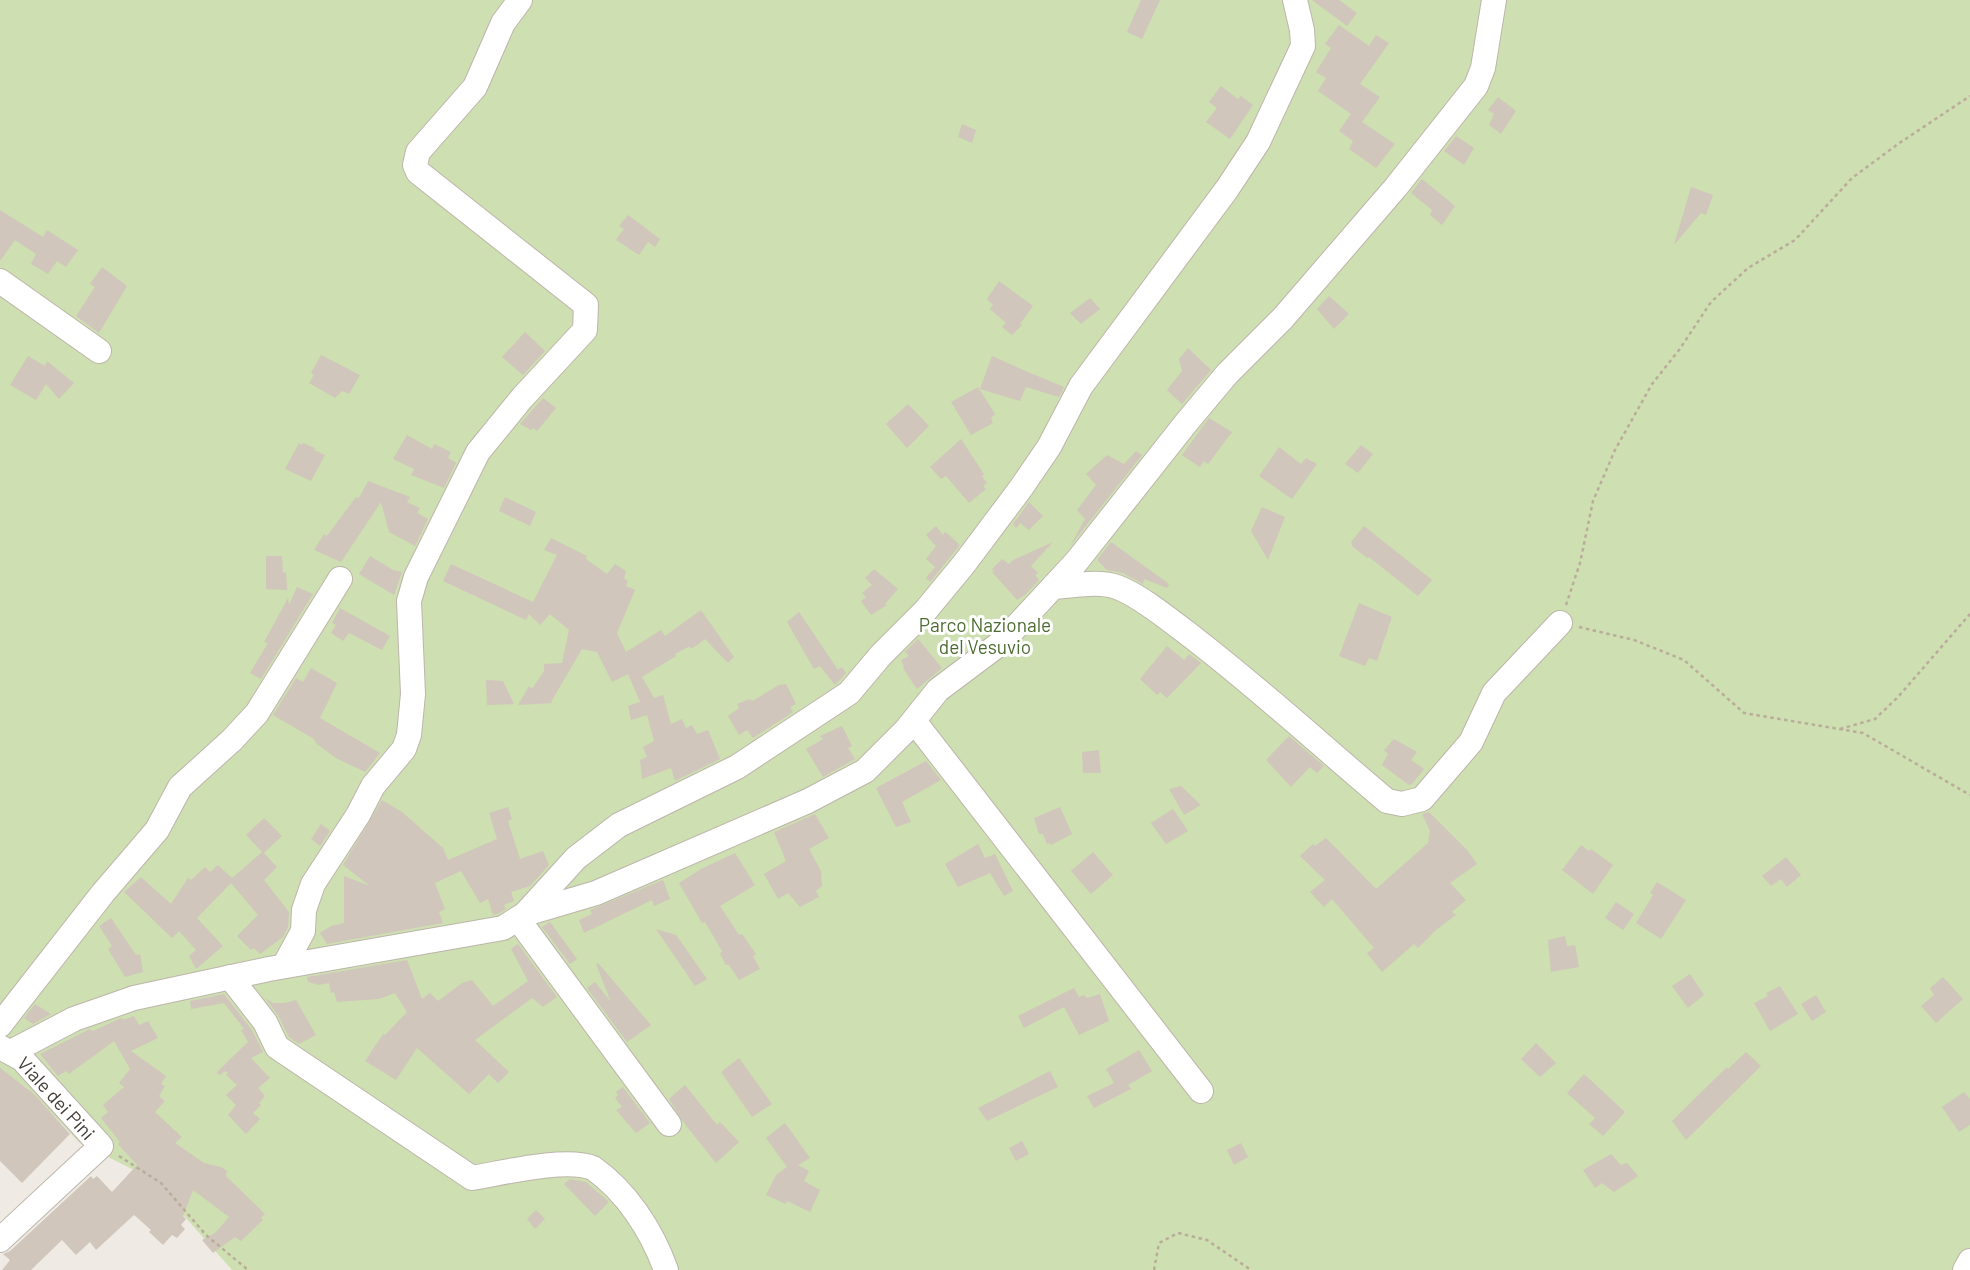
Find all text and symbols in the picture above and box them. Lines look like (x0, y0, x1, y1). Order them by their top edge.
park label: Parco Nazionale del Vesuvio (919, 613, 1051, 658)
street label: Viale dei Pini (13, 1051, 101, 1144)

